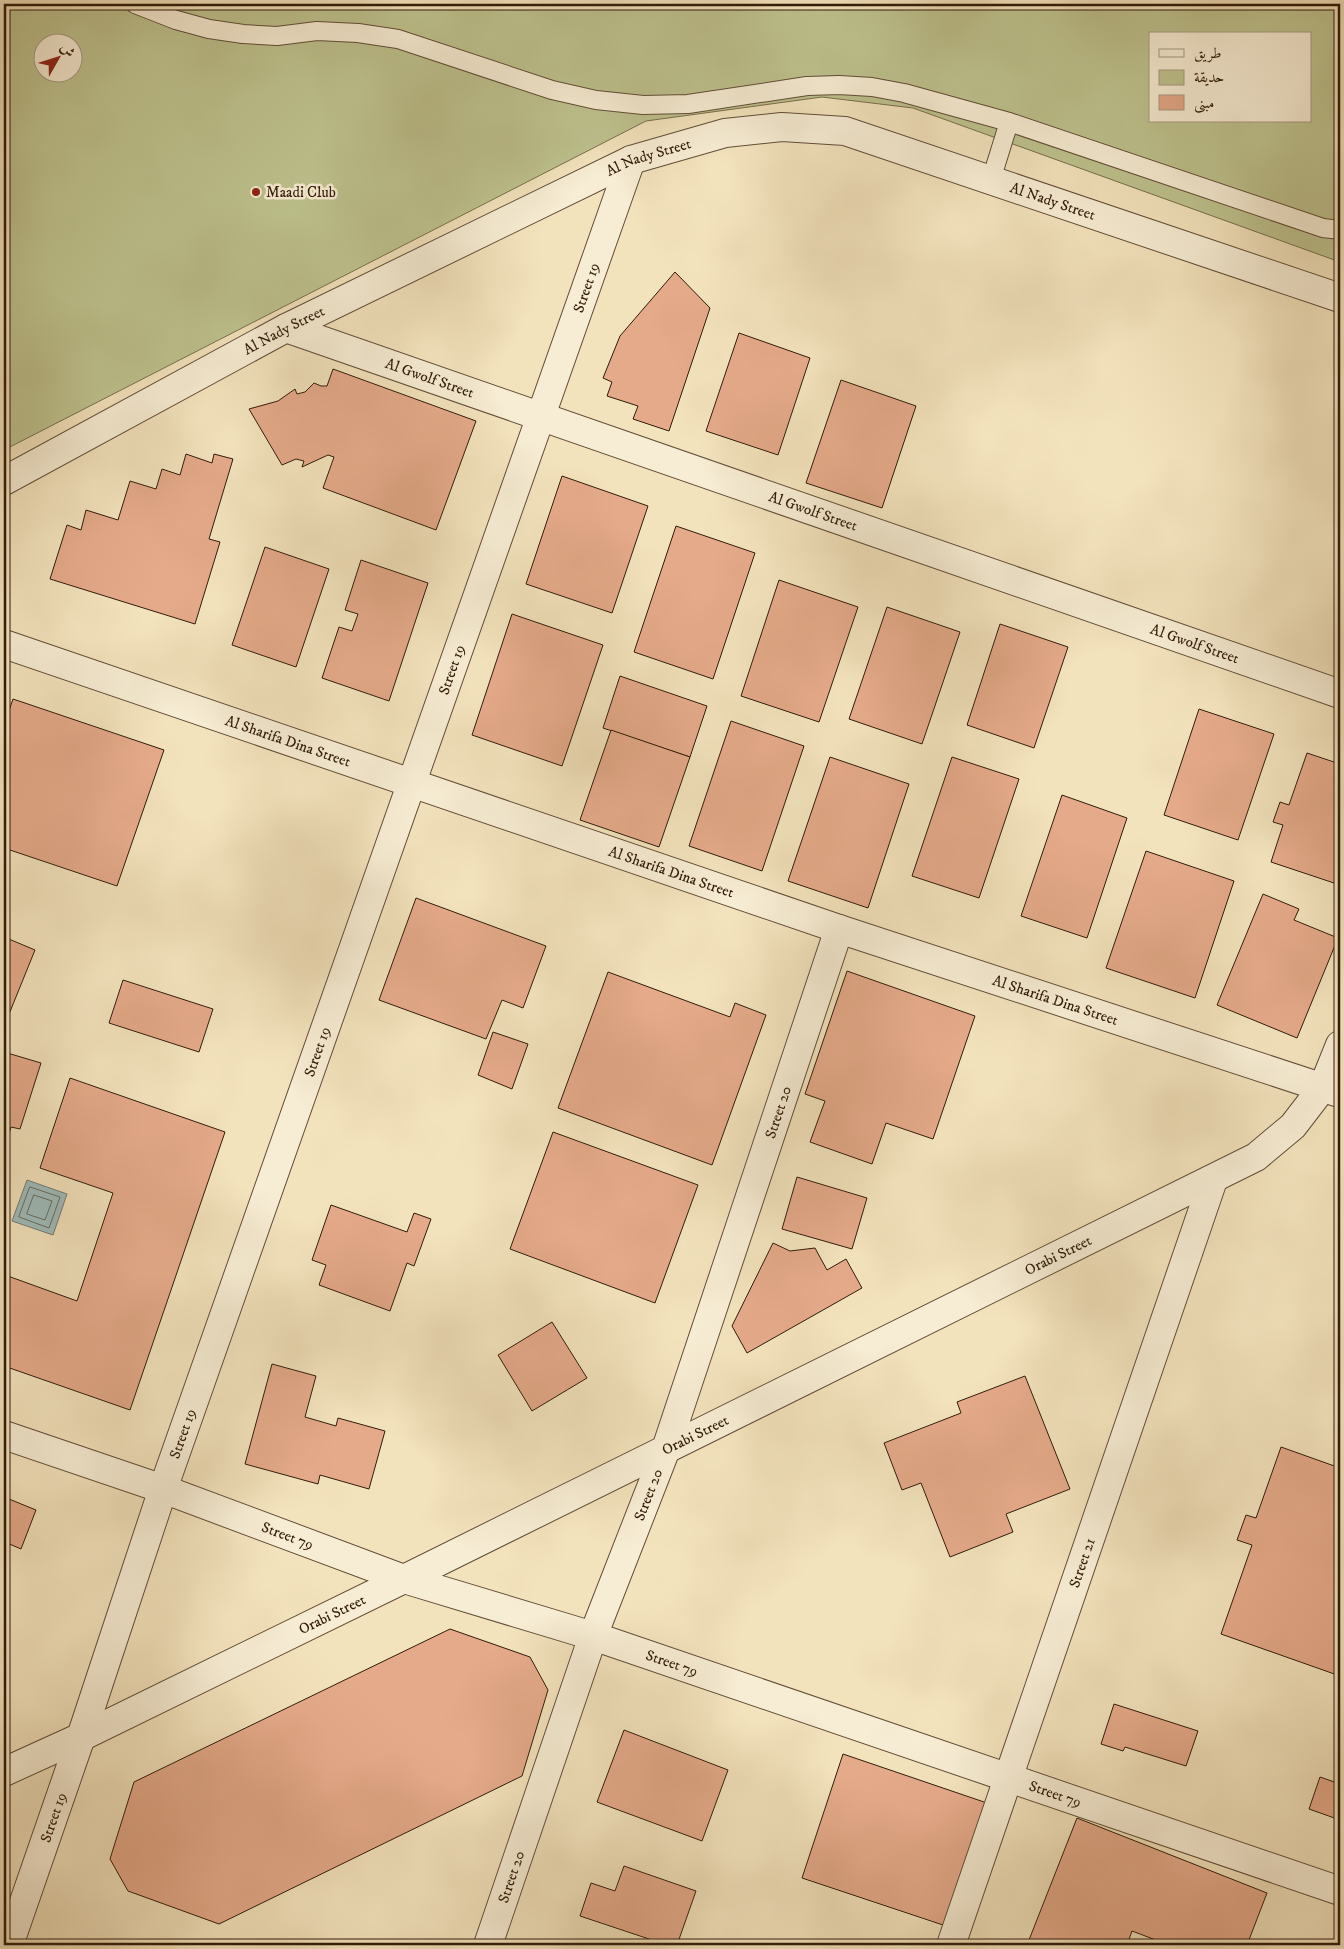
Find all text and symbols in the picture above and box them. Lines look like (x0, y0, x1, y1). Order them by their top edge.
north arrow (32, 32, 82, 82)
legend (1149, 32, 1312, 122)
text: ش (56, 39, 79, 62)
text: طريق (1194, 44, 1221, 63)
text: حديقة (1194, 68, 1224, 87)
text: مبنى (1194, 94, 1214, 114)
street label: Al Nady Street (603, 134, 693, 181)
street label: Al Nady Street (1007, 178, 1098, 225)
place label: Maadi Club (266, 183, 336, 202)
marker: Maadi Club (250, 186, 262, 198)
street label: Street 19 (569, 260, 604, 315)
street label: Al Nady Street (240, 302, 328, 359)
street label: Al Gwolf Street (383, 354, 476, 403)
street label: Al Gwolf Street (766, 487, 860, 536)
street label: Al Gwolf Street (1148, 620, 1242, 668)
street label: Street 19 (434, 642, 470, 697)
street label: Al Sharifa Dina Street (223, 711, 353, 772)
street label: Al Sharifa Dina Street (606, 842, 736, 902)
street label: Al Sharifa Dina Street (990, 971, 1121, 1030)
street label: Street 19 (300, 1024, 335, 1079)
street label: Street 20 (761, 1084, 796, 1141)
street label: Orabi Street (1022, 1231, 1095, 1280)
street label: Street 19 (165, 1406, 201, 1461)
street label: Orabi Street (659, 1411, 732, 1460)
street label: Street 20 (630, 1466, 667, 1524)
street label: Street 79 (259, 1518, 316, 1554)
street label: Street 21 (1065, 1535, 1100, 1590)
street label: Orabi Street (296, 1590, 369, 1639)
street label: Street 79 (643, 1646, 700, 1681)
street label: Street 79 (1026, 1777, 1084, 1812)
street label: Street 19 (36, 1790, 71, 1845)
street label: Street 20 (494, 1848, 529, 1906)

